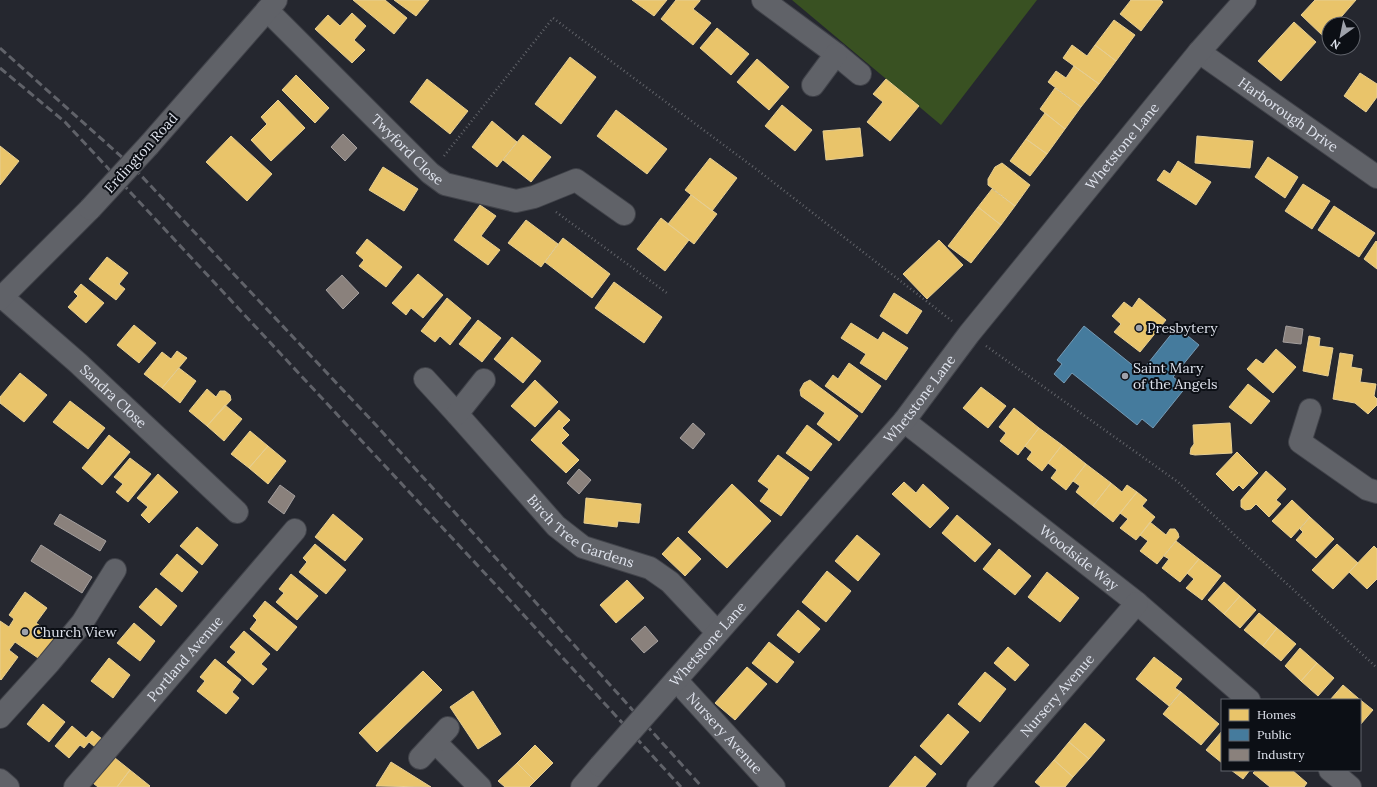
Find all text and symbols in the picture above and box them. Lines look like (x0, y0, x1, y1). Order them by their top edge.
north arrow (1321, 16, 1361, 56)
text: N (1328, 36, 1343, 53)
street label: Harborough Drive (1235, 73, 1342, 156)
street label: Whetstone Lane (1081, 99, 1163, 193)
street label: Erdington Road (100, 109, 182, 197)
street label: Twyford Close (367, 110, 447, 189)
place label: Presbytery (1147, 319, 1218, 337)
marker: Presbytery (1134, 323, 1144, 333)
street label: Whetstone Lane (880, 351, 960, 447)
place label: Saint Mary of the Angels (1133, 359, 1217, 393)
street label: Sandra Close (76, 361, 151, 432)
marker: Saint Mary of the Angels (1120, 371, 1130, 381)
street label: Birch Tree Gardens (523, 491, 636, 571)
street label: Woodside Way (1036, 521, 1123, 595)
street label: Whetstone Lane (665, 597, 750, 690)
street label: Portland Avenue (143, 612, 227, 705)
place label: Church View (33, 623, 117, 641)
marker: Church View (20, 627, 30, 637)
street label: Nursery Avenue (1016, 650, 1098, 741)
street label: Nursery Avenue (683, 689, 767, 778)
legend (1221, 699, 1361, 771)
text: Homes (1257, 707, 1296, 722)
text: Public (1257, 727, 1291, 742)
text: Industry (1257, 747, 1305, 762)

